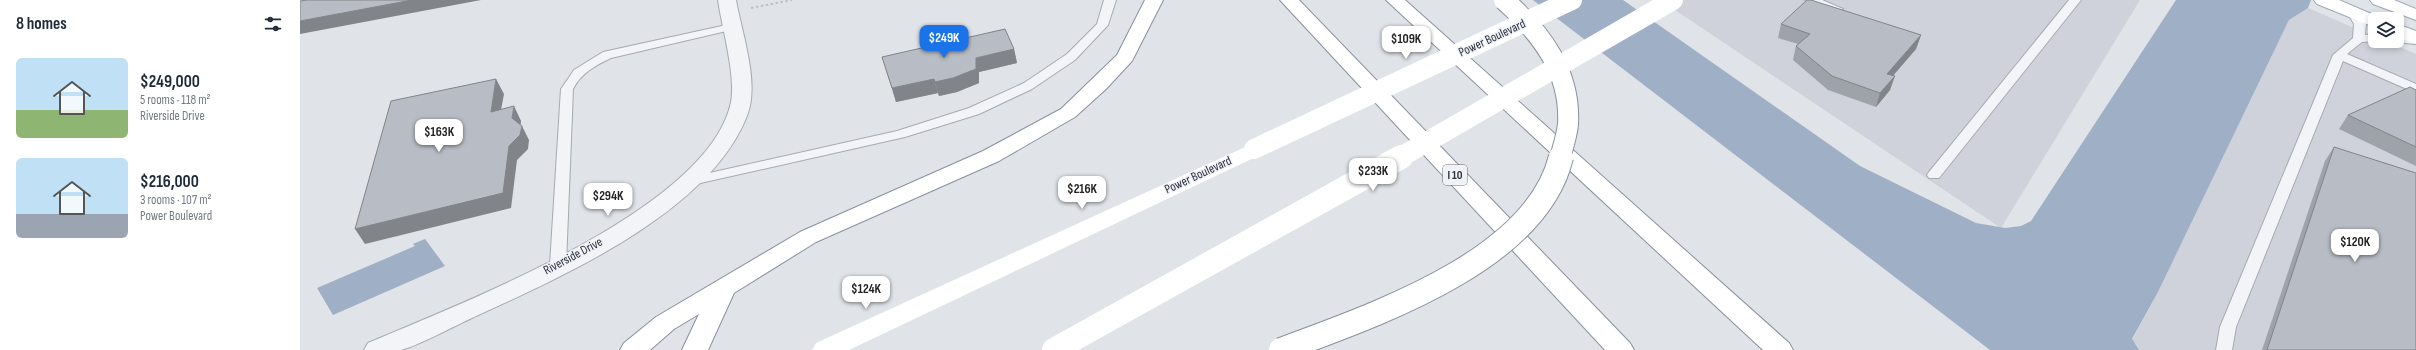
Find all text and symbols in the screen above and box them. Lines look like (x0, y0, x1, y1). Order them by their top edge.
map controls (2368, 12, 2404, 48)
button: layers (2368, 12, 2404, 48)
icon: filters (262, 13, 284, 35)
text: 8 homes (16, 14, 67, 34)
street label: Power Boulevard (1456, 16, 1528, 60)
pin: $249K (916, 25, 972, 59)
pin: $109K (1378, 26, 1434, 60)
text: $249K (929, 30, 959, 46)
text: $109K (1391, 31, 1421, 47)
text: $249,000 (140, 72, 200, 92)
icon: home (48, 74, 96, 122)
text: 5 rooms · 118 m² (140, 92, 211, 108)
text: Riverside Drive (140, 108, 205, 124)
pin: $163K (411, 119, 467, 153)
text: $163K (424, 124, 454, 140)
street label: Power Boulevard (1162, 153, 1234, 197)
pin: $233K (1345, 158, 1401, 192)
text: $233K (1358, 163, 1388, 179)
road number: I 10 (1443, 165, 1467, 185)
text: $216,000 (140, 172, 199, 192)
icon: home (48, 174, 96, 222)
pin: $216K (1054, 176, 1110, 210)
text: $216K (1067, 181, 1097, 197)
pin: $294K (580, 183, 636, 217)
text: $294K (593, 188, 623, 204)
text: 3 rooms · 107 m² (140, 192, 212, 208)
text: Power Boulevard (140, 208, 212, 224)
pin: $120K (2327, 229, 2383, 263)
street label: Riverside Drive (541, 234, 605, 278)
text: $120K (2340, 234, 2370, 250)
pin: $124K (838, 276, 894, 310)
text: $124K (851, 281, 881, 297)

